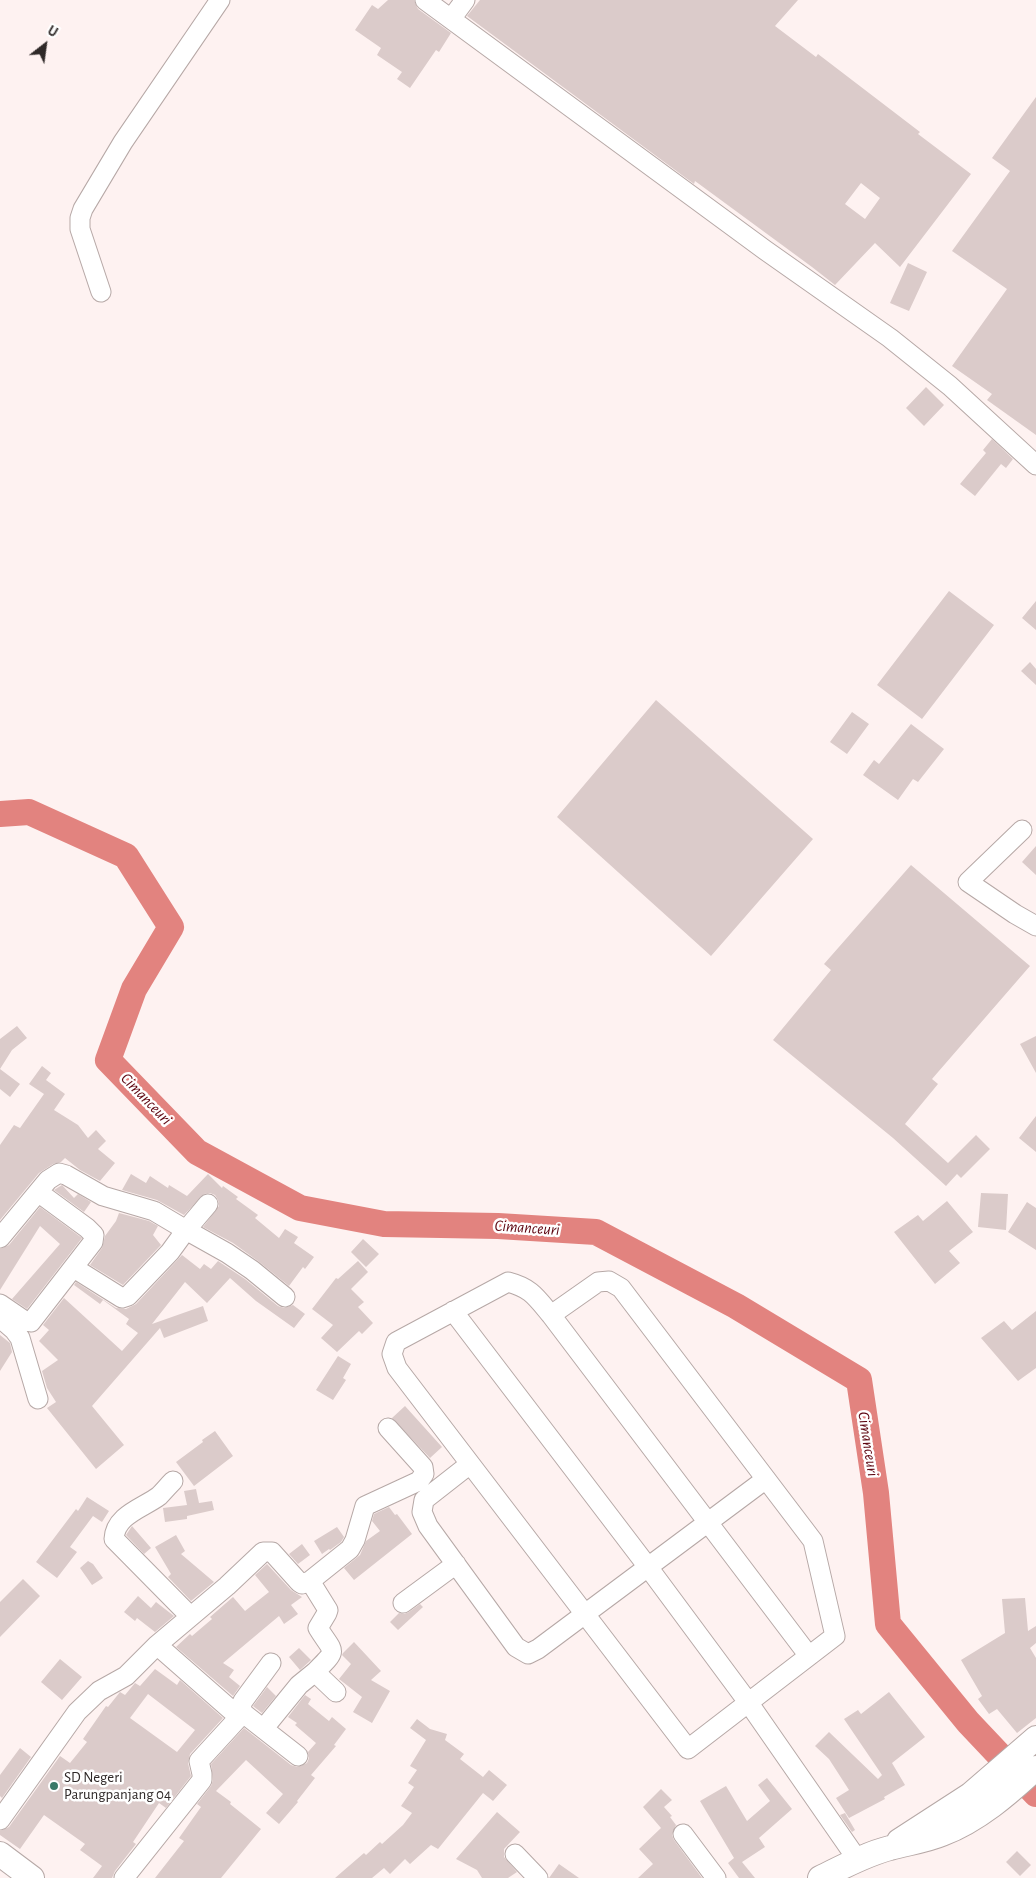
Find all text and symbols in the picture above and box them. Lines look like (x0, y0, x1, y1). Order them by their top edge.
north arrow (20, 20, 70, 70)
text: U (45, 24, 60, 40)
water label: Cimanceuri (116, 1069, 176, 1129)
water label: Cimanceuri (494, 1216, 560, 1240)
water label: Cimanceuri (853, 1410, 883, 1478)
place label: SD Negeri Parungpanjang 04 (64, 1768, 171, 1803)
marker: SD Negeri Parungpanjang 04 (48, 1780, 60, 1792)

